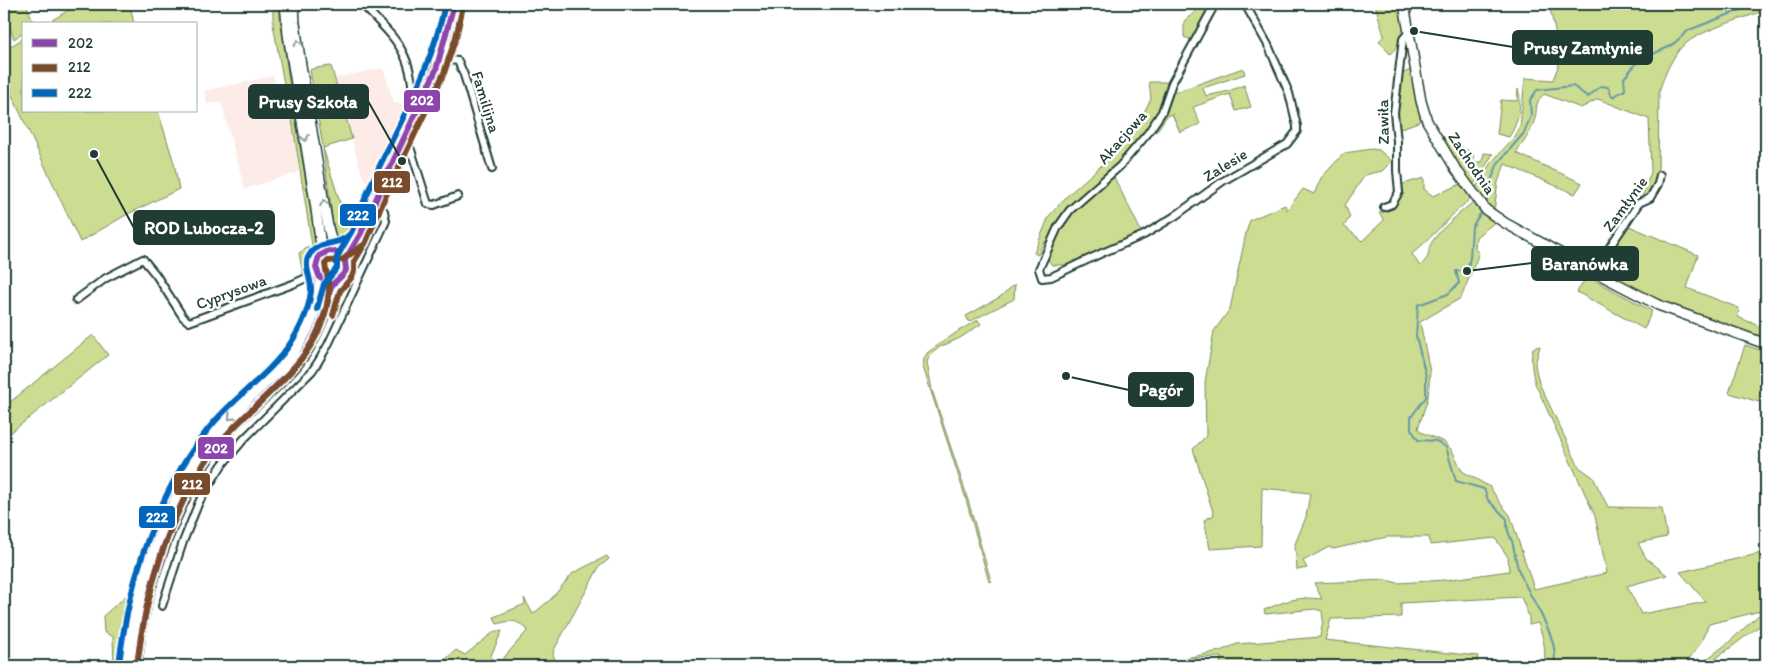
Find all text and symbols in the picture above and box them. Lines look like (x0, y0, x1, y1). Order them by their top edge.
legend (22, 22, 198, 112)
callout: Prusy Zamłynie (1513, 31, 1652, 64)
text: 202 (68, 34, 93, 52)
text: Prusy Zamłynie (1523, 37, 1643, 59)
one-way arrow (293, 38, 303, 47)
text: 212 (68, 58, 91, 76)
street label: Familijna (468, 69, 505, 136)
text: 222 (68, 84, 92, 102)
callout: Prusy Szkoła (249, 85, 368, 118)
line badge: 202 (403, 89, 441, 113)
text: Prusy Szkoła (259, 91, 358, 113)
text: 202 (410, 92, 434, 109)
street label: Zawiła (1373, 98, 1393, 145)
street label: Akacjowa (1093, 106, 1151, 168)
street label: Zachodnia (1444, 128, 1500, 198)
one-way arrow (299, 134, 309, 143)
street label: Zalesie (1199, 144, 1251, 186)
line badge: 212 (373, 170, 411, 194)
street label: Zamłynie (1599, 172, 1652, 235)
text: 212 (381, 174, 403, 191)
one-way arrow (320, 199, 330, 208)
line badge: 222 (339, 203, 377, 227)
text: 222 (347, 207, 370, 224)
callout: ROD Lubocza-2 (134, 211, 274, 244)
text: ROD Lubocza-2 (144, 217, 264, 239)
callout: Baranówka (1532, 247, 1638, 280)
text: Baranówka (1542, 253, 1629, 275)
street label: Cyprysowa (193, 270, 269, 313)
callout: Pagór (1129, 373, 1193, 406)
text: Pagór (1139, 379, 1184, 401)
one-way arrow (228, 412, 237, 421)
line badge: 202 (197, 436, 235, 460)
text: 202 (204, 440, 228, 457)
line badge: 212 (173, 472, 211, 496)
text: 212 (181, 476, 203, 493)
line badge: 222 (138, 505, 176, 529)
text: 222 (146, 509, 169, 526)

